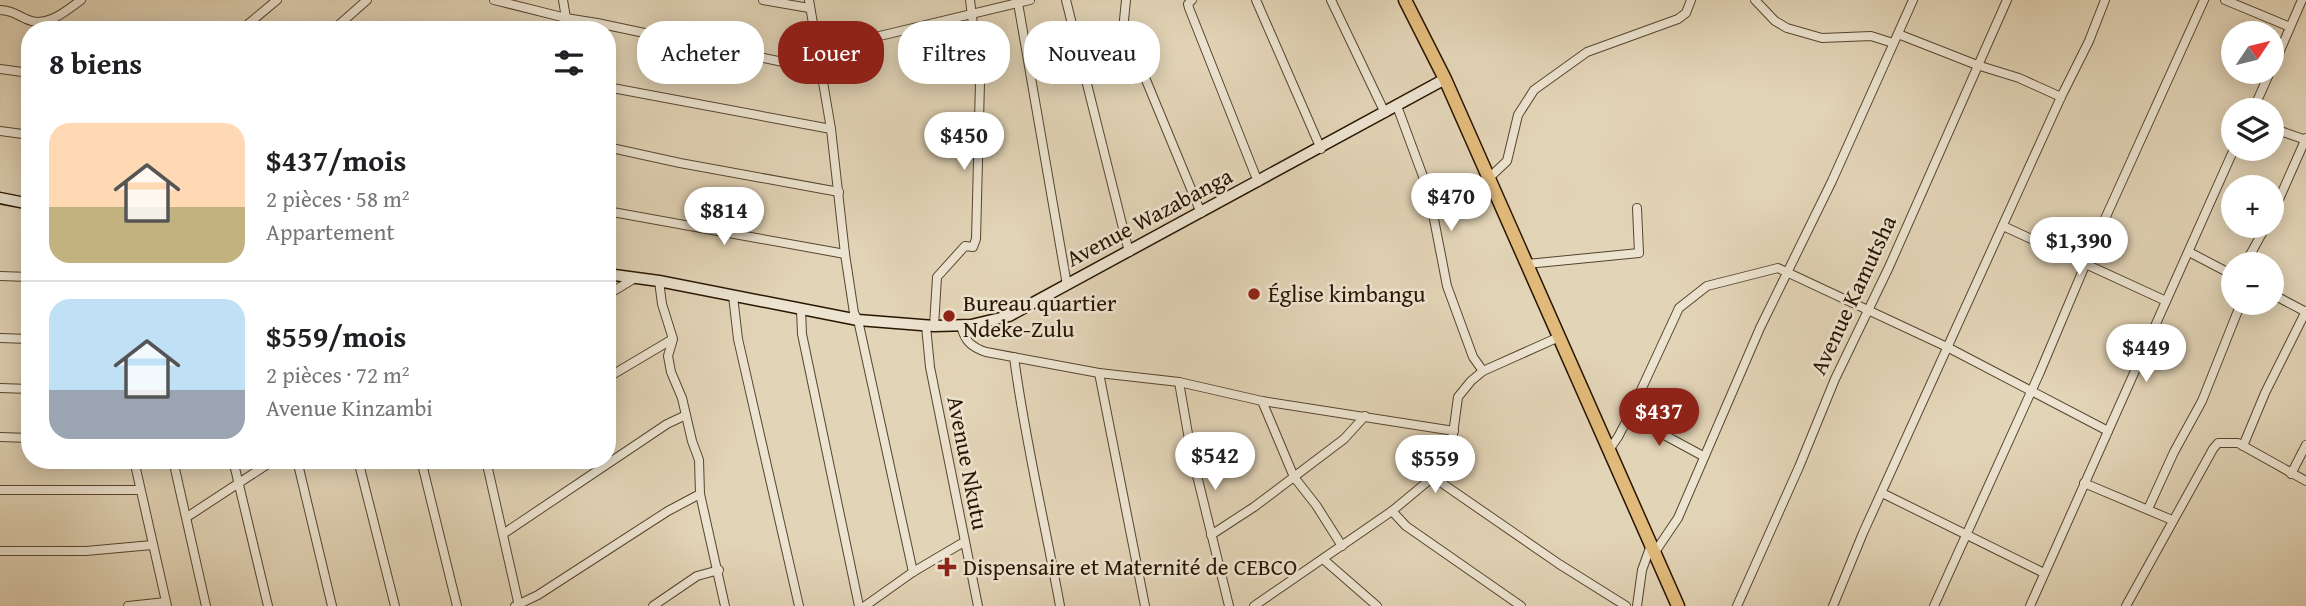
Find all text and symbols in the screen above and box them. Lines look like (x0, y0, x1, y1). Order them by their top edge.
chip: Acheter (637, 21, 764, 84)
chip: Louer (778, 21, 884, 84)
chip: Filtres (898, 21, 1010, 84)
chip: Nouveau (1024, 21, 1160, 84)
north arrow (2221, 21, 2284, 84)
map controls (2221, 21, 2284, 315)
text: 8 biens (49, 41, 142, 85)
icon: filters (550, 44, 588, 82)
button: layers (2221, 98, 2284, 161)
pin: $450 (923, 113, 1005, 172)
text: $450 (940, 118, 988, 151)
text: $437/mois (266, 138, 406, 182)
icon: home (105, 151, 189, 235)
street label: Avenue Wazabanga (1060, 159, 1238, 274)
pin: $470 (1410, 174, 1492, 233)
button: + (2221, 175, 2284, 238)
text: $470 (1427, 179, 1475, 212)
text: 2 pièces · 58 m² (266, 182, 410, 215)
pin: $814 (683, 188, 765, 247)
text: $814 (700, 193, 748, 226)
street label: Avenue Kamutsha (1801, 210, 1904, 380)
text: Appartement (266, 215, 395, 248)
pin: $1,390 (2022, 218, 2136, 277)
text: $1,390 (2046, 223, 2112, 256)
button: − (2221, 252, 2284, 315)
place label: Église kimbangu (1268, 277, 1426, 310)
place label: Bureau quartier Ndeke-Zulu (963, 286, 1117, 345)
marker: Église kimbangu (1246, 286, 1262, 302)
marker: Bureau quartier Ndeke-Zulu (941, 308, 957, 324)
text: $559/mois (266, 314, 406, 358)
pin: $449 (2105, 324, 2187, 384)
icon: home (105, 327, 189, 411)
text: $449 (2122, 330, 2170, 363)
text: 2 pièces · 72 m² (266, 358, 410, 391)
pin: $437 (1618, 388, 1700, 448)
text: Avenue Kinzambi (266, 391, 433, 424)
street label: Avenue Nkutu (939, 393, 998, 533)
text: $437 (1635, 394, 1683, 427)
pin: $542 (1174, 433, 1256, 492)
pin: $559 (1394, 435, 1476, 495)
text: $542 (1191, 438, 1239, 471)
text: $559 (1411, 441, 1459, 474)
place label: Dispensaire et Maternité de CEBCO (963, 550, 1297, 583)
marker: Dispensaire et Maternité de CEBCO (937, 557, 957, 577)

